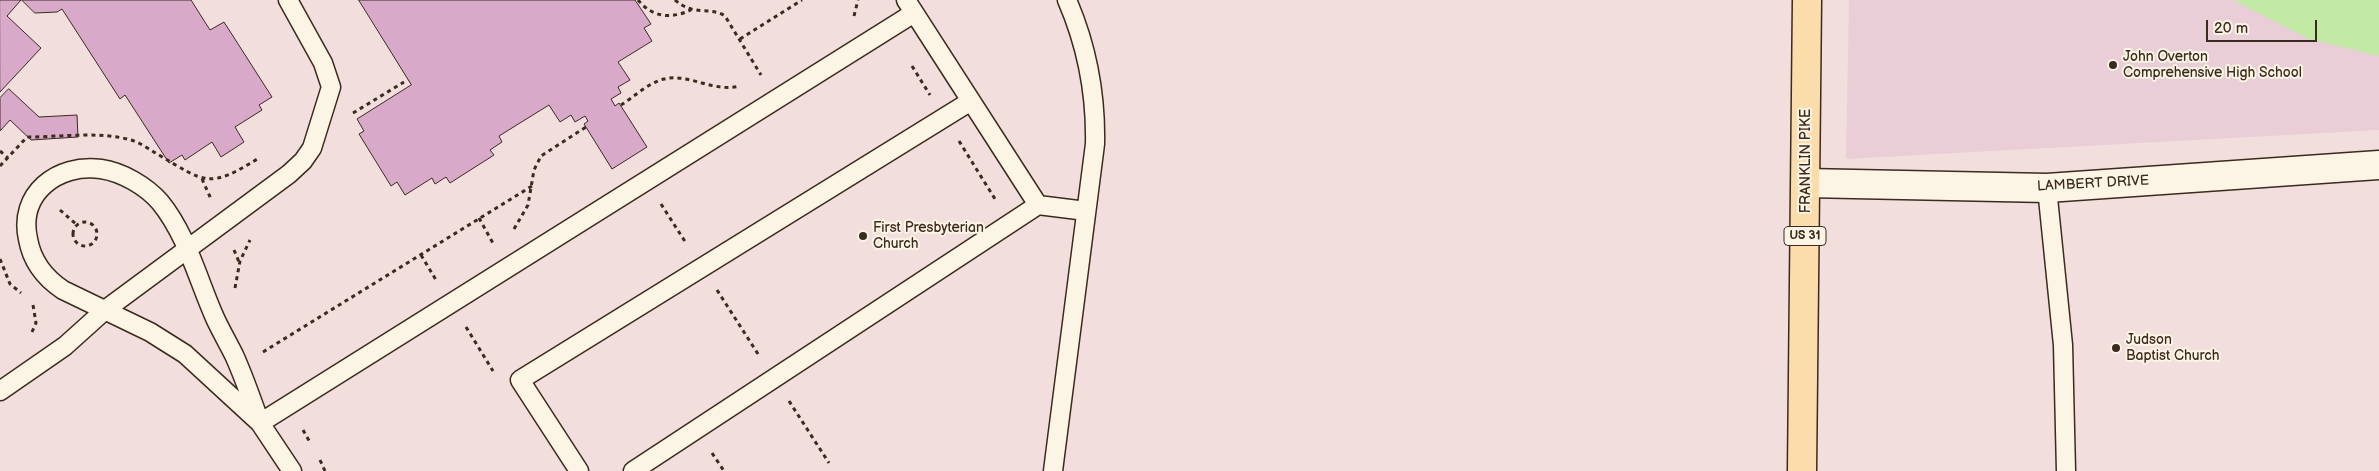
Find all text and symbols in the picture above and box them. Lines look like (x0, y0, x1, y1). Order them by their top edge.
scale bar (2209, 10, 2320, 42)
text: 20 m (2214, 19, 2248, 38)
place label: John Overton Comprehensive High School (2123, 49, 2302, 82)
marker: John Overton Comprehensive High School (2107, 59, 2119, 71)
street label: FRANKLIN PIKE (1798, 109, 1814, 213)
street label: LAMBERT DRIVE (2037, 173, 2149, 195)
place label: First Presbyterian Church (873, 220, 984, 252)
road number: US 31 (1784, 227, 1826, 246)
marker: First Presbyterian Church (857, 230, 869, 242)
place label: Judson Baptist Church (2126, 332, 2219, 364)
marker: Judson Baptist Church (2110, 342, 2122, 354)

